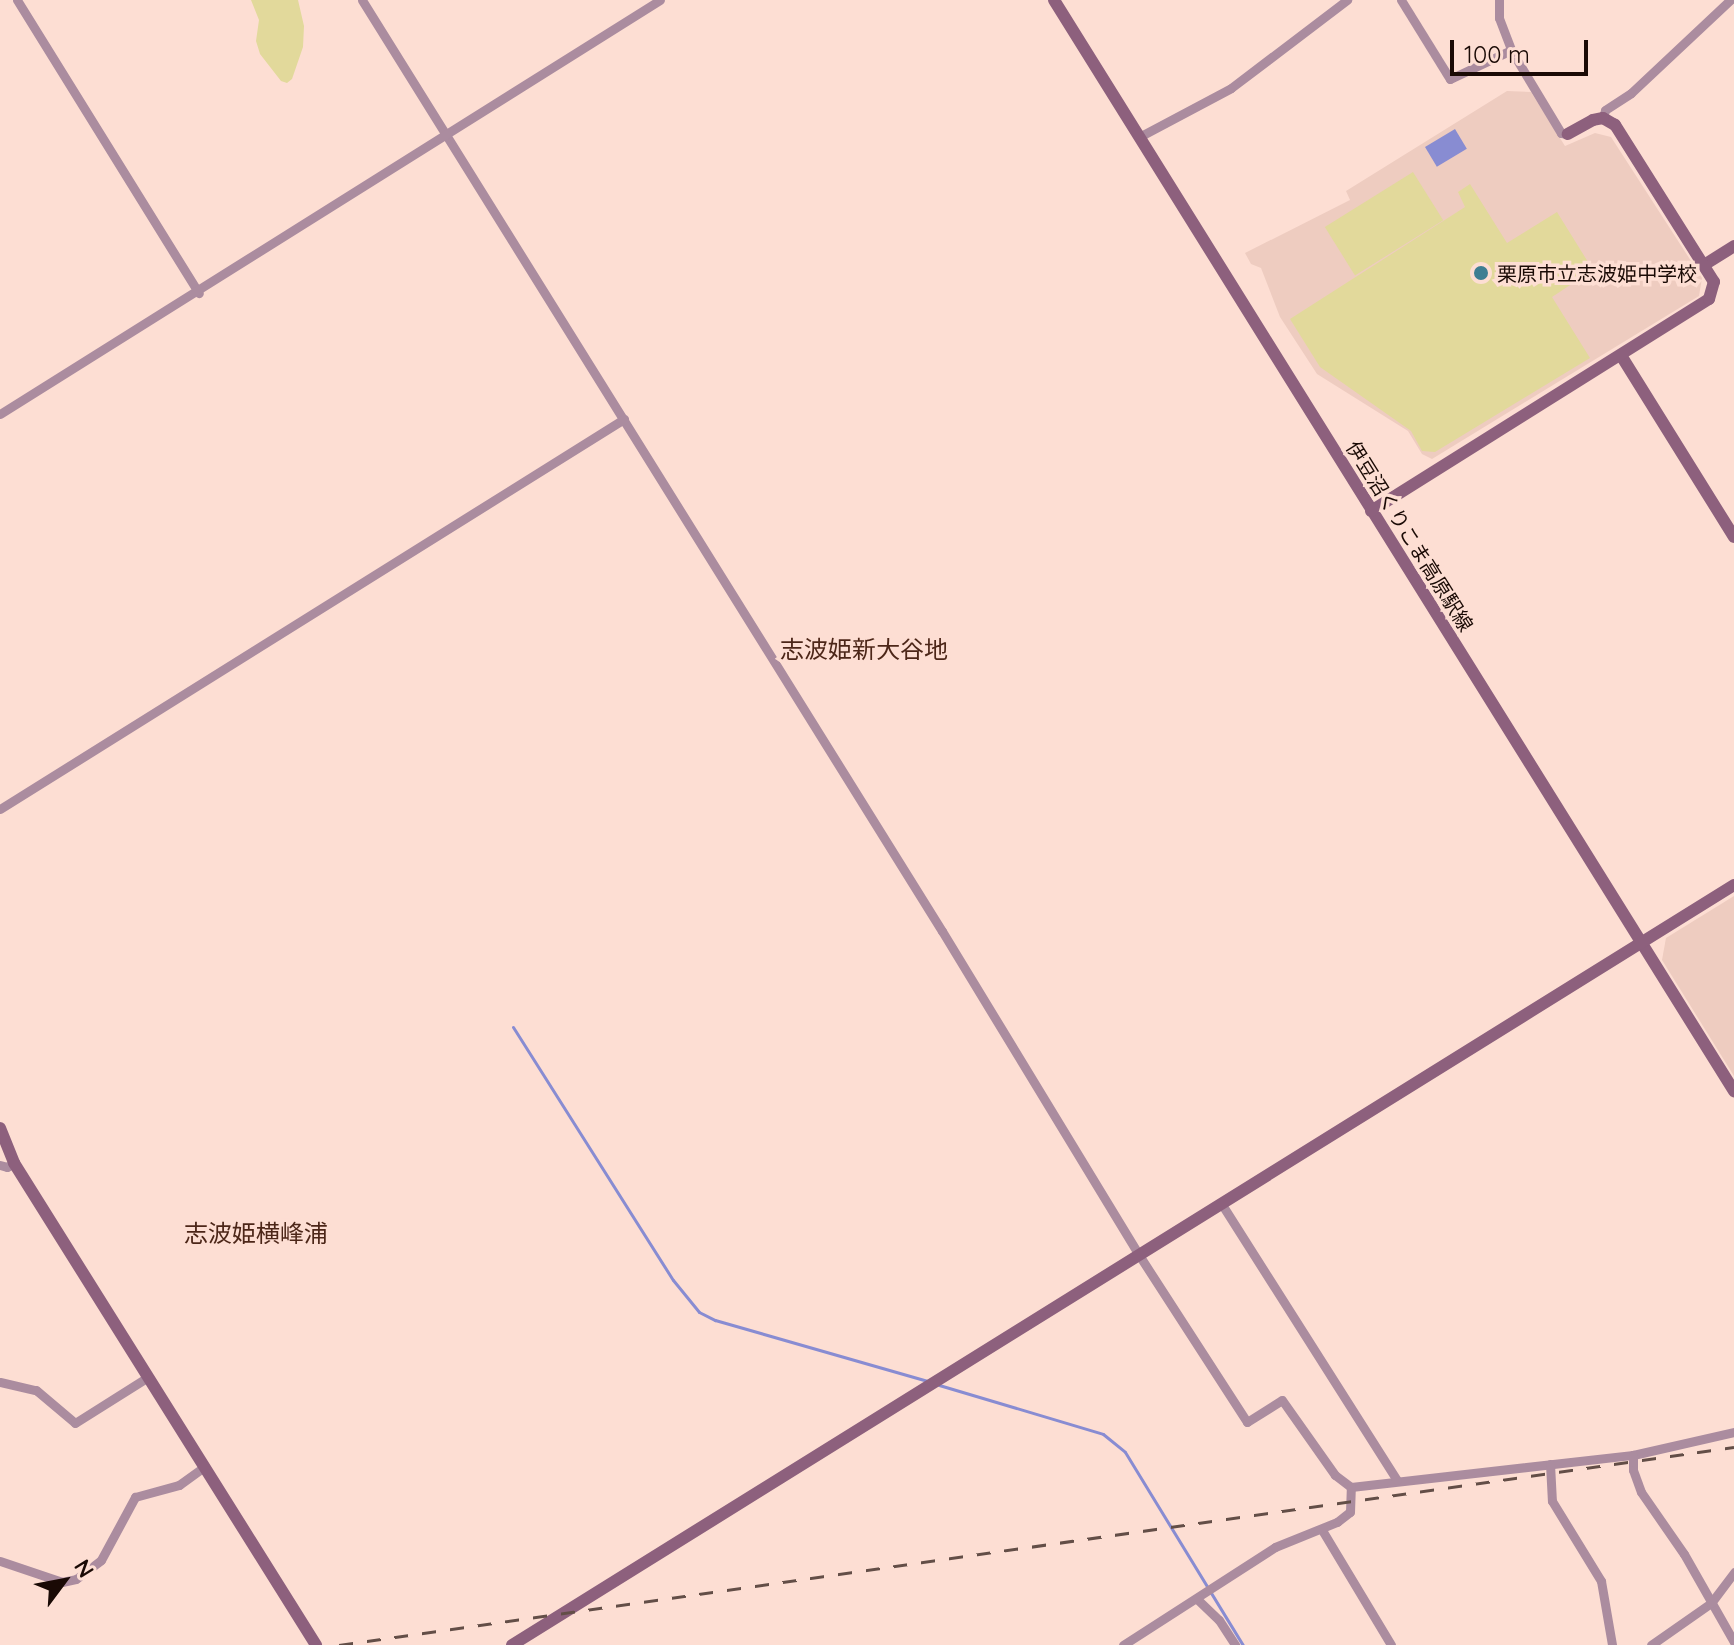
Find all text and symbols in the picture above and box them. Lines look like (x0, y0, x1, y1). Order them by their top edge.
scale bar (1454, 24, 1592, 74)
text: 100 m (1464, 39, 1530, 69)
place label: 栗原市立志波姫中学校 (1497, 261, 1697, 285)
marker: 栗原市立志波姫中学校 (1472, 264, 1490, 282)
street label: 伊豆沼くりこま高原駅線 (1342, 436, 1478, 636)
district label: 志波姫新大谷地 (780, 636, 948, 664)
district label: 志波姫横峰浦 (184, 1220, 328, 1248)
north arrow (24, 1541, 104, 1621)
text: N (68, 1554, 101, 1583)

